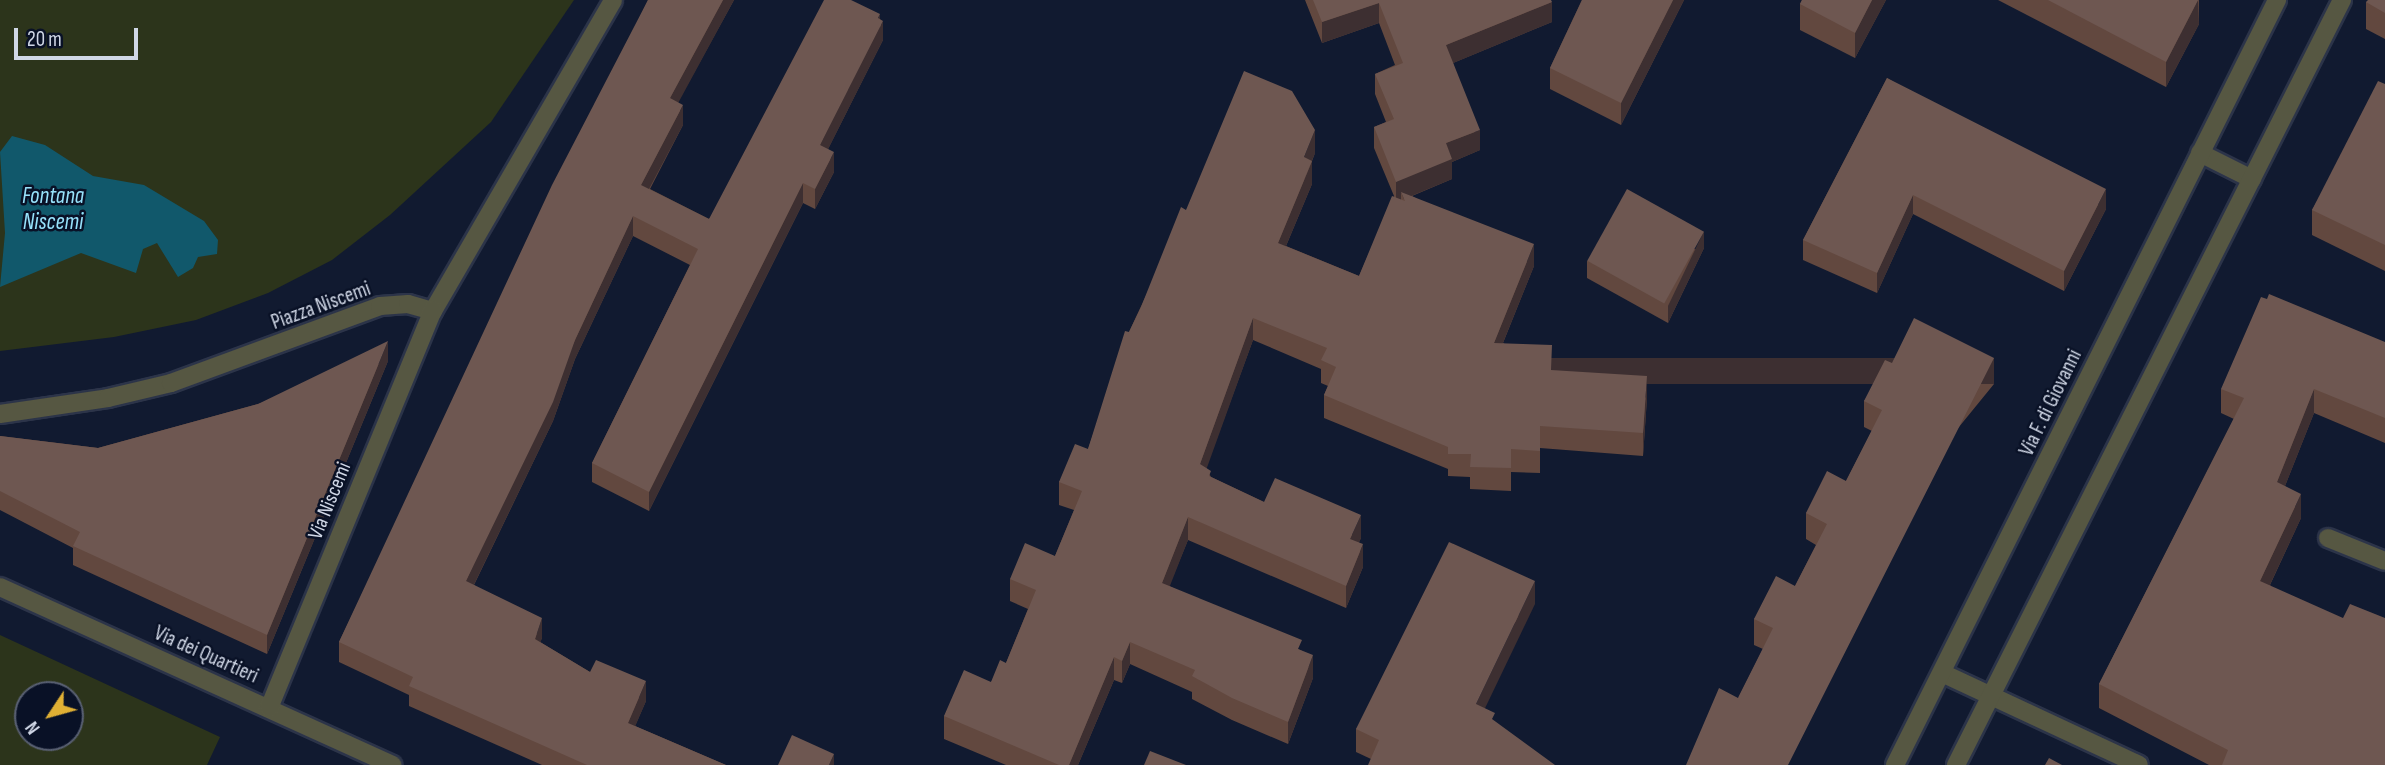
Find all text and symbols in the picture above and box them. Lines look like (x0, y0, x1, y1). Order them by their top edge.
scale bar (18, 14, 142, 58)
text: 20 m (27, 27, 62, 52)
water label: Fontana Niscemi (22, 182, 84, 236)
street label: Piazza Niscemi (268, 276, 374, 336)
street label: Via F. di Giovanni (2014, 346, 2088, 460)
street label: Via Niscemi (303, 459, 357, 543)
street label: Via dei Quartieri (150, 621, 262, 689)
north arrow (14, 681, 84, 751)
text: N (21, 717, 46, 738)

